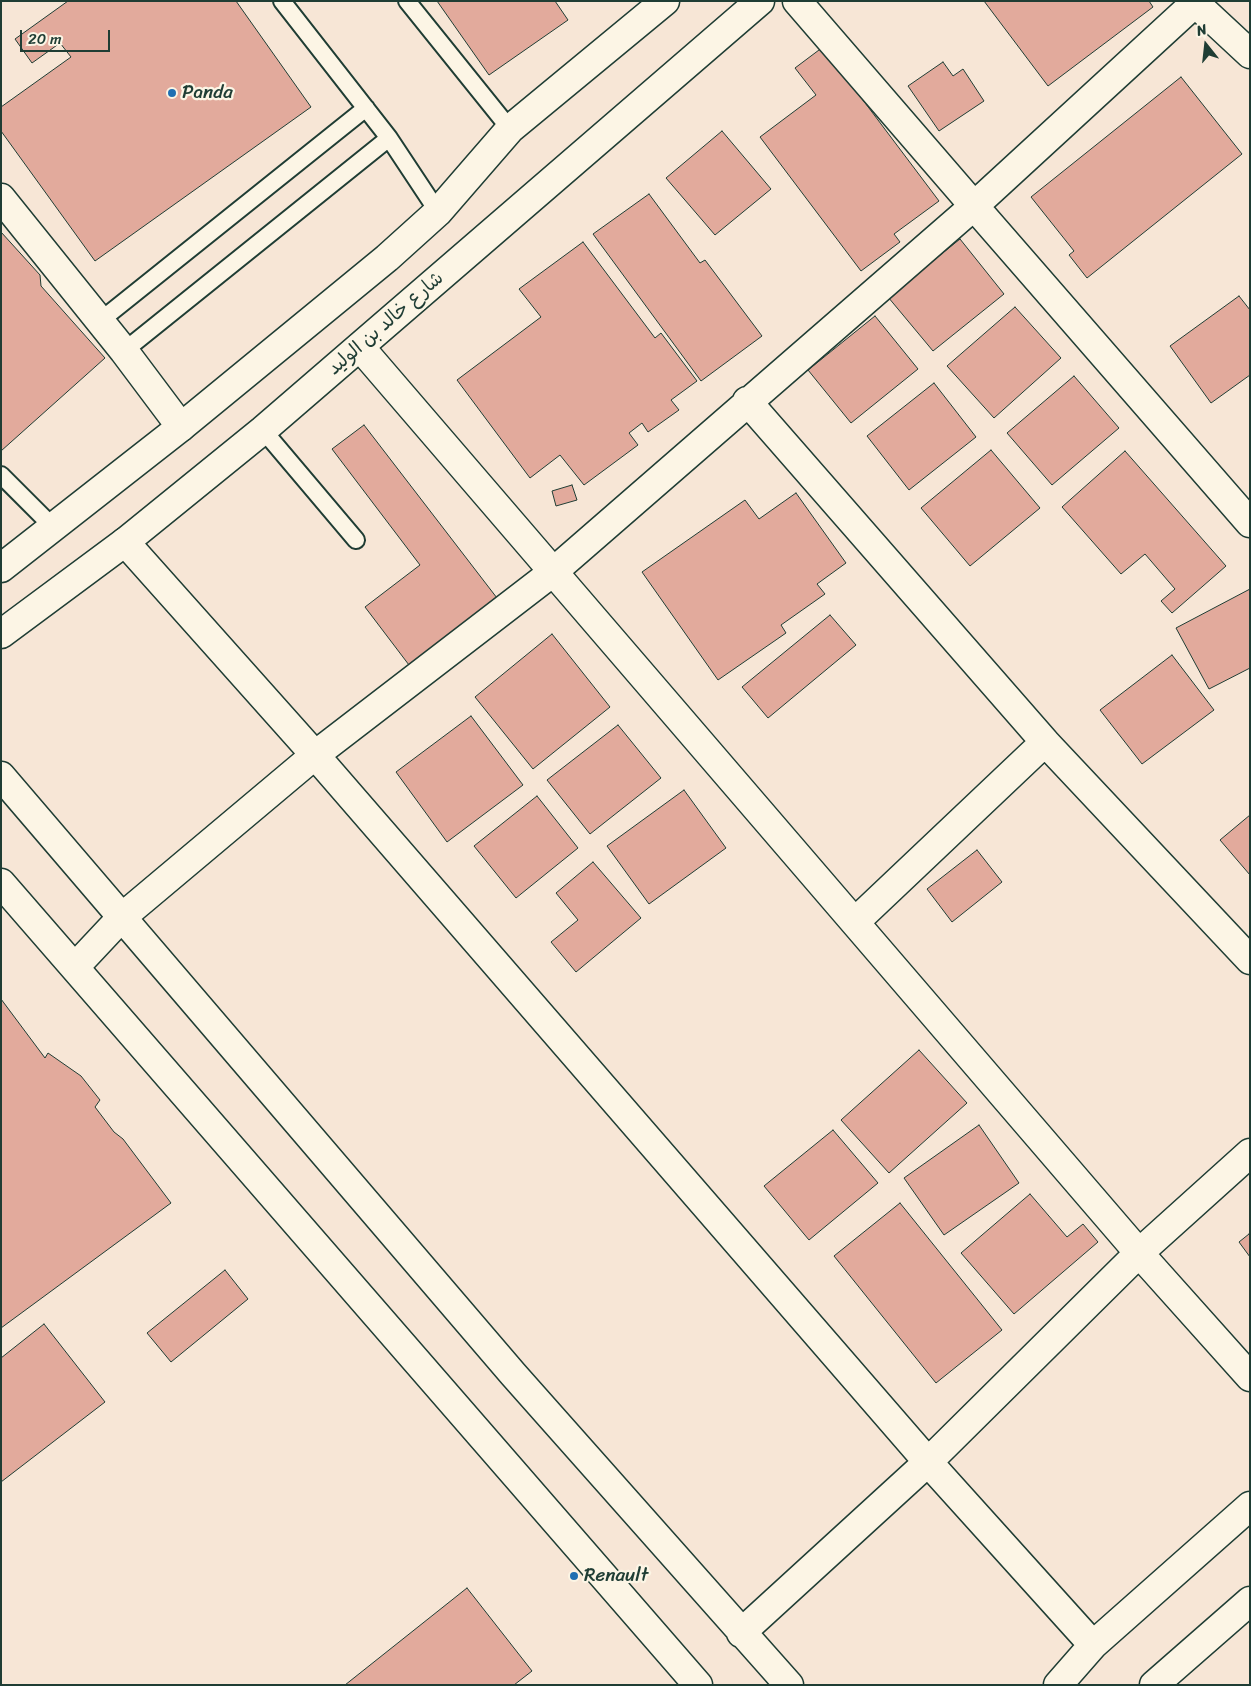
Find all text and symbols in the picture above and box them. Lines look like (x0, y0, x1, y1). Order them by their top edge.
text: N (1194, 17, 1210, 43)
scale bar (22, 20, 112, 52)
north arrow (1181, 20, 1231, 70)
text: 20 m (28, 26, 62, 52)
place label: Panda (182, 82, 233, 104)
marker: Panda (166, 87, 178, 99)
street label: شارع خالد بن الوليد (323, 267, 449, 381)
place label: Renault (584, 1565, 648, 1587)
marker: Renault (568, 1570, 580, 1582)

